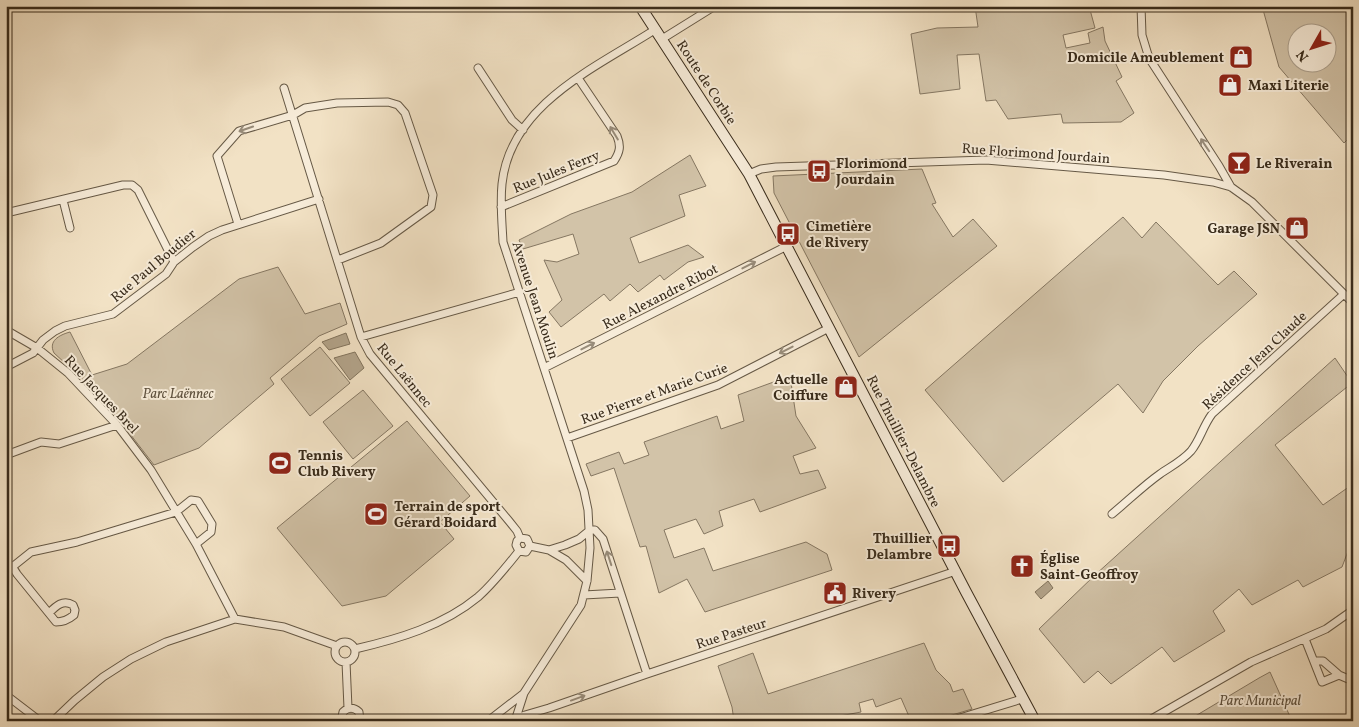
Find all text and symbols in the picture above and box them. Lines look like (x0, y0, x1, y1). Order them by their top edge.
north arrow (1286, 22, 1336, 72)
street label: Route de Corbie (671, 37, 740, 129)
shop icon: Domicile Ameublement (1228, 44, 1254, 70)
text: N (1292, 45, 1314, 65)
place label: Domicile Ameublement (1067, 49, 1224, 68)
shop icon: Maxi Literie (1217, 72, 1243, 98)
place label: Maxi Literie (1248, 77, 1329, 96)
one-way arrow (239, 125, 254, 134)
one-way arrow (608, 126, 618, 140)
one-way arrow (1200, 138, 1211, 152)
street label: Rue Florimond Jourdain (961, 140, 1111, 169)
street label: Rue Jules Ferry (510, 146, 603, 198)
bar icon: Le Riverain (1226, 150, 1252, 176)
place label: Florimond Jourdain (835, 155, 908, 190)
place label: Le Riverain (1256, 155, 1332, 174)
bus stop icon: Florimond Jourdain (806, 158, 832, 184)
shop icon: Garage JSN (1284, 215, 1310, 241)
place label: Cimetière de Rivery (806, 218, 871, 253)
place label: Garage JSN (1207, 220, 1280, 239)
bus stop icon: Cimetière de Rivery (775, 221, 801, 247)
street label: Rue Paul Boudier (107, 225, 201, 307)
street label: Avenue Jean Moulin (507, 239, 563, 362)
street label: Rue Alexandre Ribot (600, 260, 722, 335)
one-way arrow (741, 260, 756, 269)
street label: Résidence Jean Claude (1199, 307, 1312, 415)
street label: Rue Laënnec (372, 340, 436, 412)
one-way arrow (580, 341, 595, 350)
one-way arrow (779, 346, 794, 355)
street label: Rue Jacques Brel (59, 352, 142, 438)
street label: Rue Pierre et Marie Curie (579, 359, 731, 430)
place label: Actuelle Coiffure (773, 371, 828, 406)
street label: Rue Thuillier-Delambre (861, 372, 944, 511)
shop icon: Actuelle Coiffure (833, 374, 859, 400)
park label: Parc Laënnec (142, 385, 214, 404)
place label: Tennis Club Rivery (298, 447, 376, 482)
sports icon: Tennis Club Rivery (267, 450, 293, 476)
place label: Terrain de sport Gérard Boidard (394, 498, 501, 533)
sports icon: Terrain de sport Gérard Boidard (363, 501, 389, 527)
place label: Thuillier Delambre (866, 530, 932, 565)
bus stop icon: Thuillier Delambre (936, 533, 962, 559)
place label: Église Saint-Geoffroy (1040, 550, 1139, 585)
one-way arrow (604, 551, 613, 566)
church icon: Église Saint-Geoffroy (1009, 553, 1035, 579)
public building icon: Rivery (822, 580, 848, 606)
place label: Rivery (852, 585, 896, 604)
street label: Rue Pasteur (694, 614, 769, 655)
park label: Parc Municipal (1219, 692, 1302, 711)
one-way arrow (569, 693, 585, 702)

